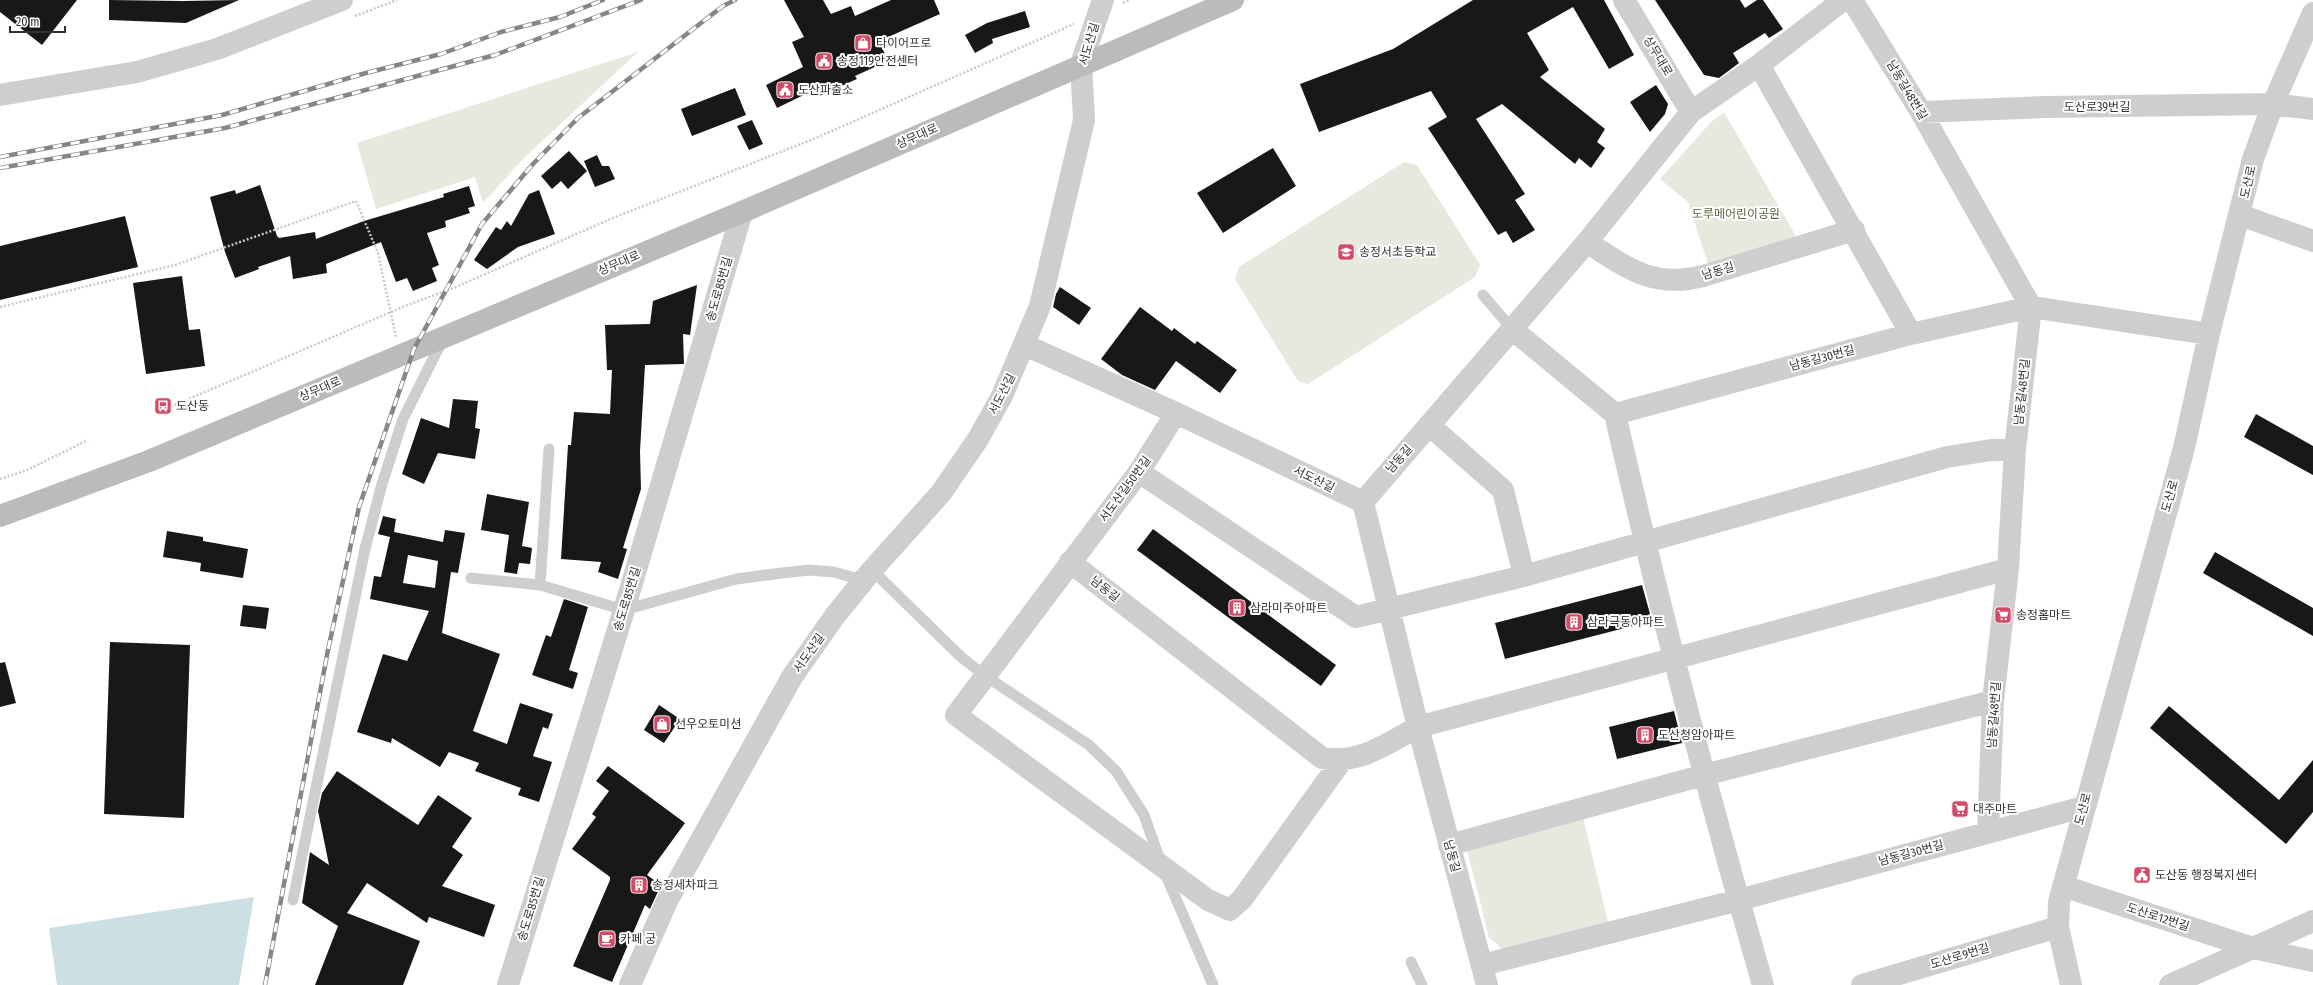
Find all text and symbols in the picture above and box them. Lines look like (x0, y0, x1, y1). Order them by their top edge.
scale bar (10, 8, 65, 34)
text: 20 m (16, 15, 40, 29)
street label: 서도산길 (1076, 21, 1102, 67)
shop icon: 타이어프로 (853, 33, 873, 53)
street label: 상무대로 (1641, 33, 1675, 79)
place label: 타이어프로 (876, 36, 931, 50)
public building icon: 송정119안전센터 (814, 51, 834, 71)
place label: 송정119안전센터 (837, 54, 918, 68)
street label: 남동길48번길 (1884, 58, 1930, 122)
public building icon: 도산파출소 (775, 80, 795, 100)
place label: 도산파출소 (798, 83, 853, 97)
street label: 도산로39번길 (2064, 100, 2130, 114)
street label: 상무대로 (894, 121, 940, 151)
street label: 도산로 (2237, 164, 2259, 200)
park label: 도루메어린이공원 (1692, 207, 1780, 221)
school or university icon: 송정서초등학교 (1336, 242, 1356, 262)
place label: 송정서초등학교 (1359, 245, 1436, 259)
street label: 상무대로 (596, 248, 642, 278)
street label: 송도로85번길 (703, 255, 735, 323)
street label: 남동길 (1700, 259, 1736, 283)
street label: 남동길30번길 (1788, 343, 1856, 373)
street label: 남동길48번길 (2012, 358, 2032, 426)
street label: 서도산길 (986, 371, 1018, 417)
street label: 상무대로 (297, 374, 343, 404)
bus stop icon: 도산동 (153, 396, 173, 416)
place label: 도산동 (176, 399, 209, 413)
street label: 남동길 (1383, 442, 1415, 476)
street label: 서도산길50번길 (1096, 453, 1154, 525)
street label: 서도산길 (1291, 463, 1337, 495)
street label: 도산로 (2159, 478, 2181, 514)
street label: 송도로85번길 (611, 565, 643, 633)
street label: 남동길 (1088, 573, 1122, 605)
building icon: 삼라미주아파트 (1227, 598, 1247, 618)
place label: 삼라미주아파트 (1250, 601, 1327, 615)
supermarket icon: 송정홈마트 (1993, 605, 2013, 625)
place label: 송정홈마트 (2016, 608, 2071, 622)
building icon: 삼라극동아파트 (1564, 612, 1584, 632)
place label: 삼라극동아파트 (1587, 615, 1664, 629)
street label: 서도산길 (791, 631, 827, 675)
street label: 남동길48번길 (1985, 681, 2003, 749)
shop icon: 선우오토미션 (652, 714, 672, 734)
place label: 선우오토미션 (675, 717, 741, 731)
building icon: 도산청암아파트 (1635, 725, 1655, 745)
place label: 도산청암아파트 (1658, 728, 1735, 742)
street label: 도산로 (2072, 791, 2094, 827)
supermarket icon: 대주마트 (1950, 799, 1970, 819)
place label: 대주마트 (1973, 802, 2017, 816)
street label: 남동길 (1441, 838, 1463, 874)
street label: 남동길30번길 (1877, 838, 1945, 868)
public building icon: 도산동 행정복지센터 (2132, 865, 2152, 885)
place label: 도산동 행정복지센터 (2155, 868, 2257, 882)
street label: 송도로85번길 (515, 875, 547, 943)
building icon: 송정세차파크 (629, 875, 649, 895)
place label: 송정세차파크 (652, 878, 718, 892)
street label: 도산로12번길 (2125, 900, 2191, 934)
cafe icon: 카페 궁 (597, 929, 617, 949)
place label: 카페 궁 (620, 932, 656, 946)
street label: 도산로9번길 (1929, 940, 1991, 972)

